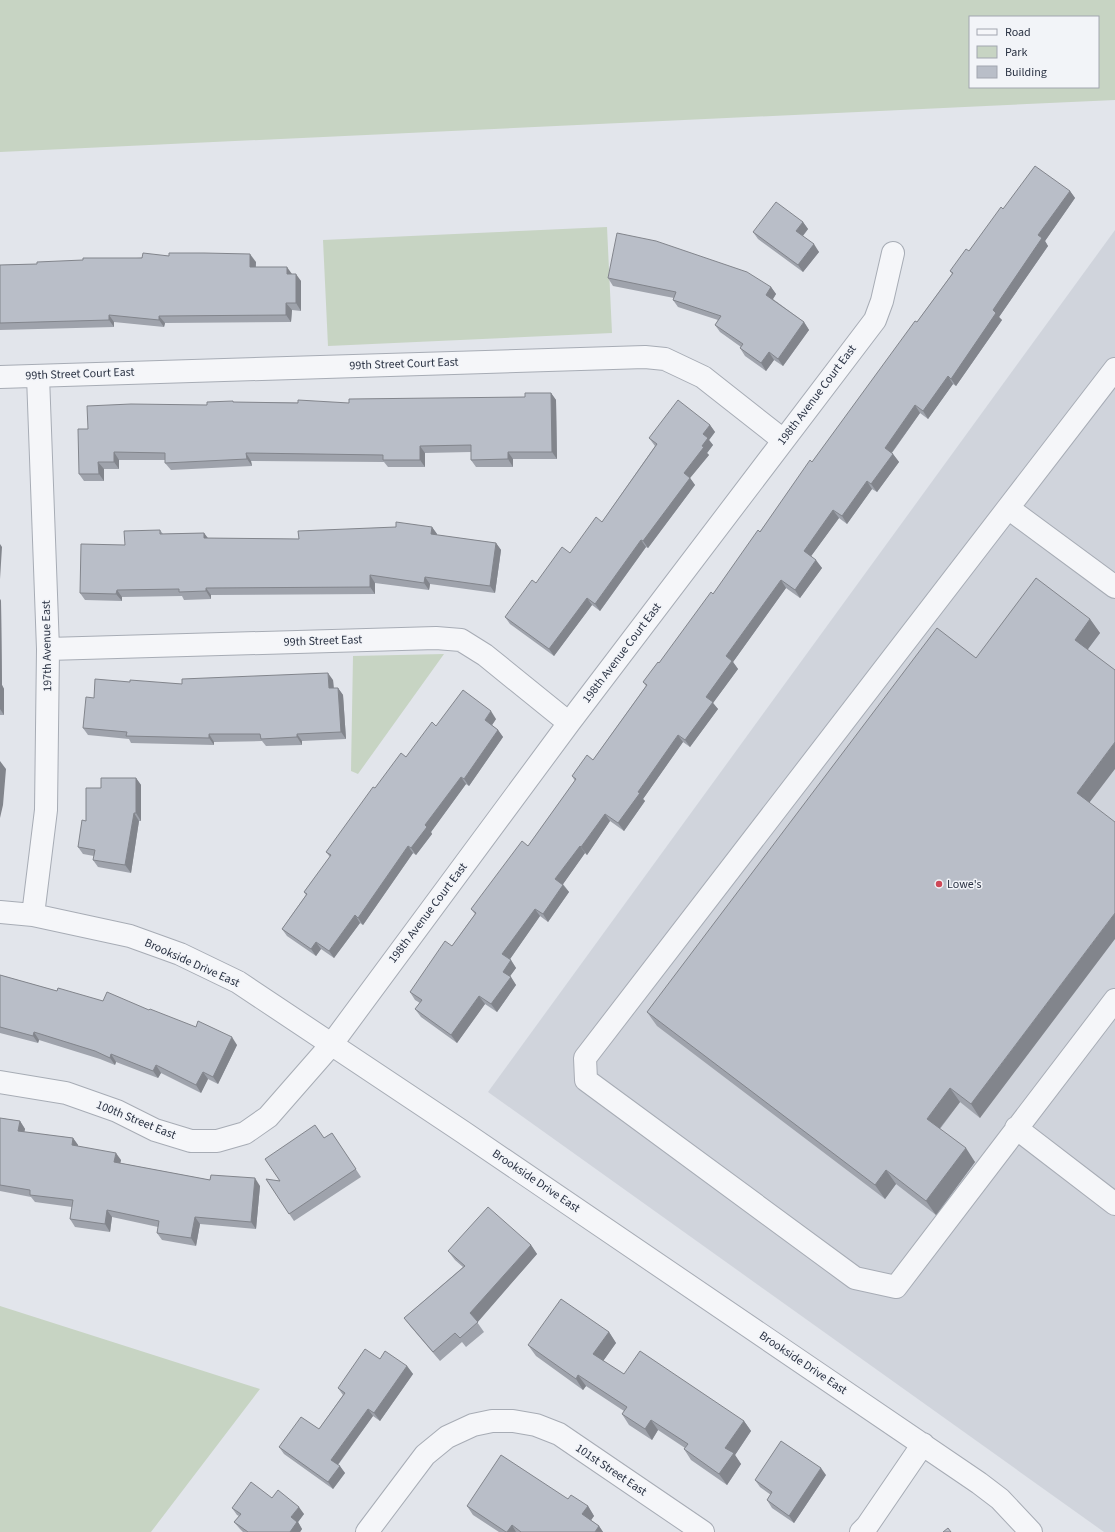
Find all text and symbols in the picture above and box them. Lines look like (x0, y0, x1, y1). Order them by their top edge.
legend (969, 16, 1099, 88)
text: Road (1005, 24, 1031, 41)
text: Park (1005, 44, 1027, 61)
text: Building (1005, 64, 1047, 81)
street label: 198th Avenue Court East (774, 341, 860, 449)
street label: 99th Street Court East (349, 354, 459, 374)
street label: 99th Street Court East (25, 364, 135, 384)
street label: 198th Avenue Court East (579, 599, 665, 707)
street label: 197th Avenue East (38, 600, 56, 692)
street label: 99th Street East (283, 631, 363, 651)
street label: 198th Avenue Court East (385, 859, 471, 967)
place label: Lowe's (947, 876, 981, 893)
marker: Lowe's (934, 879, 944, 889)
street label: Brookside Drive East (142, 934, 242, 992)
street label: 100th Street East (94, 1096, 178, 1144)
street label: Brookside Drive East (489, 1145, 583, 1217)
street label: Brookside Drive East (756, 1327, 850, 1399)
street label: 101st Street East (572, 1440, 650, 1500)

